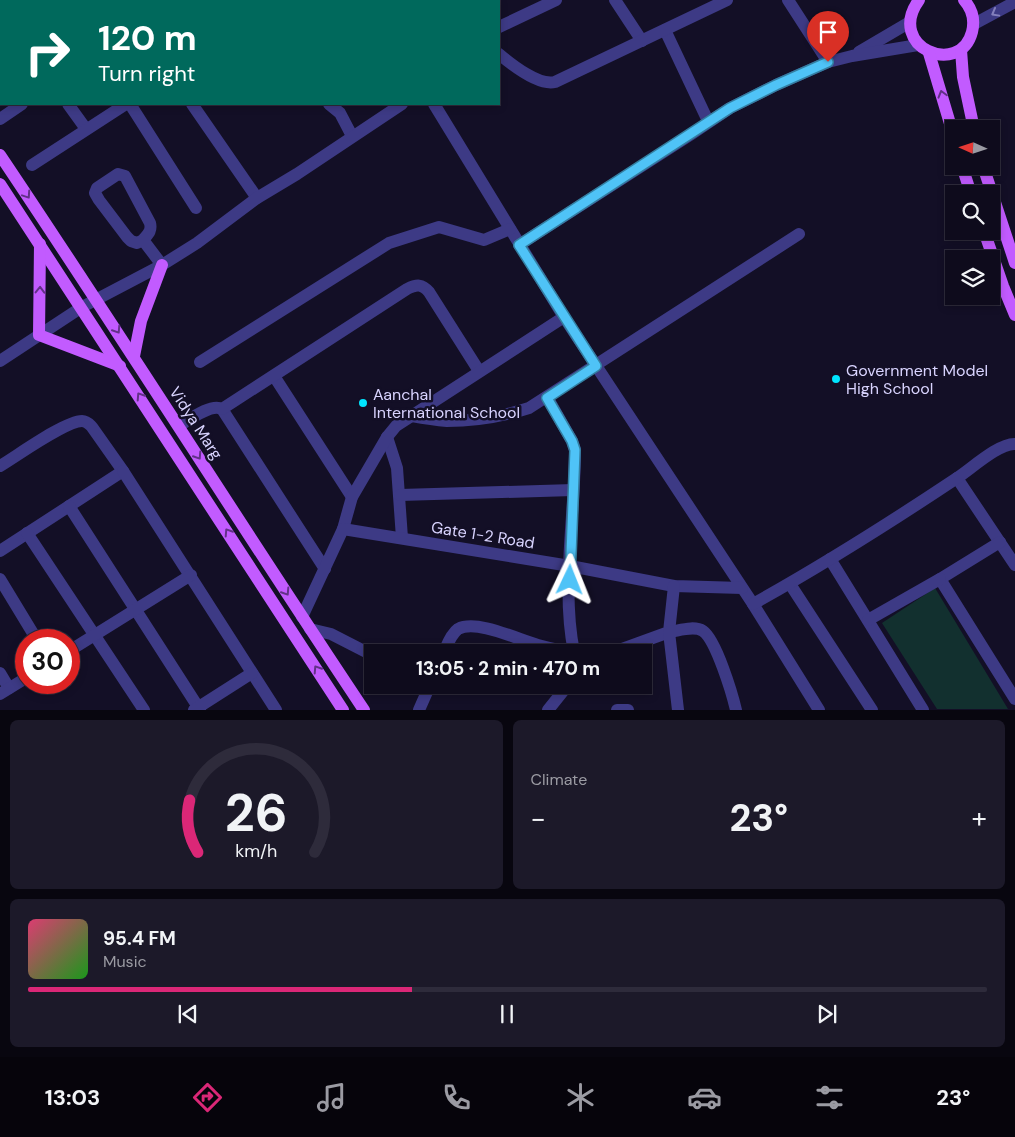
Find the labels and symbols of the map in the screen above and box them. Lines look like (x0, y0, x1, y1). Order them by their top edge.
one-way arrow (991, 7, 1000, 17)
pin (807, 11, 849, 62)
one-way arrow (937, 90, 948, 99)
north arrow (945, 120, 1000, 175)
one-way arrow (21, 189, 30, 199)
one-way arrow (34, 286, 45, 294)
one-way arrow (111, 325, 121, 334)
place label: Government Model High School (846, 360, 988, 399)
marker: Government Model High School (830, 373, 842, 385)
street label: Vidya Marg (165, 383, 227, 463)
place label: Aanchal International School (373, 384, 520, 423)
one-way arrow (136, 392, 146, 401)
marker: Aanchal International School (357, 397, 369, 409)
one-way arrow (192, 450, 201, 459)
street label: Gate 1-2 Road (430, 516, 536, 554)
one-way arrow (225, 529, 234, 538)
position arrow (543, 553, 595, 605)
one-way arrow (280, 587, 289, 596)
speed limit sign: 30 (15, 629, 80, 694)
one-way arrow (313, 665, 323, 674)

